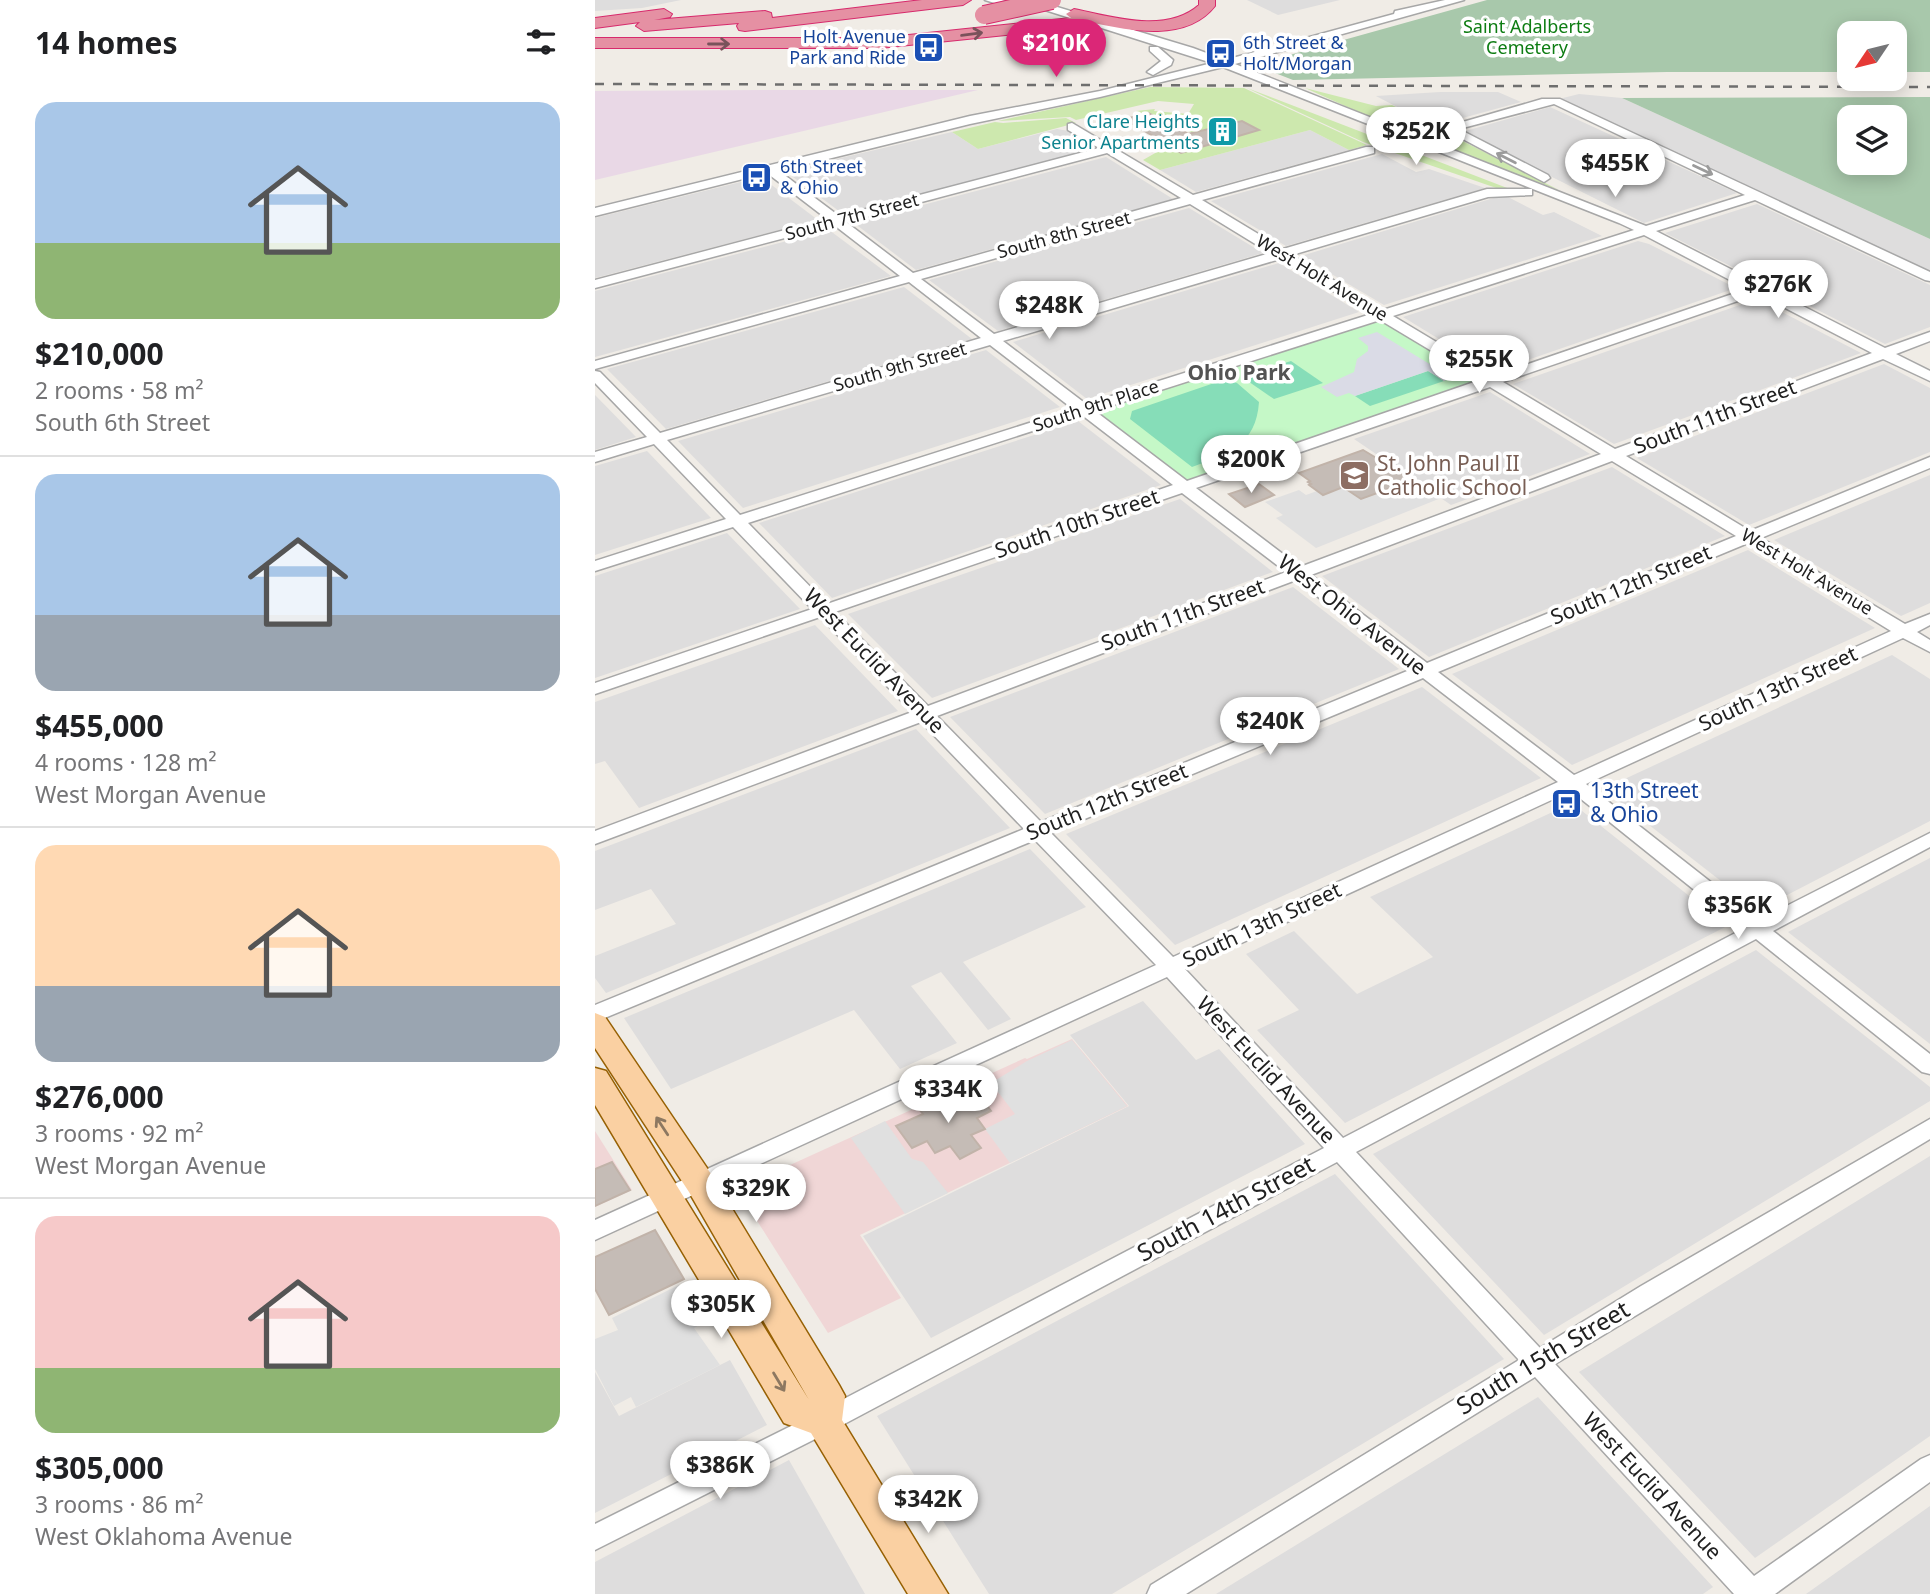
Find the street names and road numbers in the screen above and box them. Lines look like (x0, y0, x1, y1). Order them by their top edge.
street label: South 7th Street (782, 187, 922, 245)
street label: South 8th Street (994, 205, 1134, 263)
street label: West Holt Avenue (1252, 228, 1393, 326)
street label: South 9th Street (831, 335, 969, 396)
street label: South 11th Street (1629, 372, 1800, 460)
street label: South 9th Place (1030, 373, 1162, 437)
street label: South 10th Street (991, 482, 1163, 564)
street label: West Holt Avenue (1737, 522, 1878, 620)
street label: South 12th Street (1546, 537, 1716, 631)
street label: West Ohio Avenue (1273, 548, 1432, 681)
street label: South 11th Street (1097, 571, 1269, 657)
street label: West Euclid Avenue (798, 582, 951, 739)
street label: South 13th Street (1694, 639, 1862, 737)
street label: South 12th Street (1022, 756, 1192, 846)
street label: South 13th Street (1178, 875, 1346, 973)
street label: West Euclid Avenue (1191, 990, 1342, 1149)
street label: South 14th Street (1131, 1147, 1320, 1268)
street label: South 15th Street (1450, 1292, 1635, 1421)
street label: West Euclid Avenue (1577, 1406, 1728, 1565)

